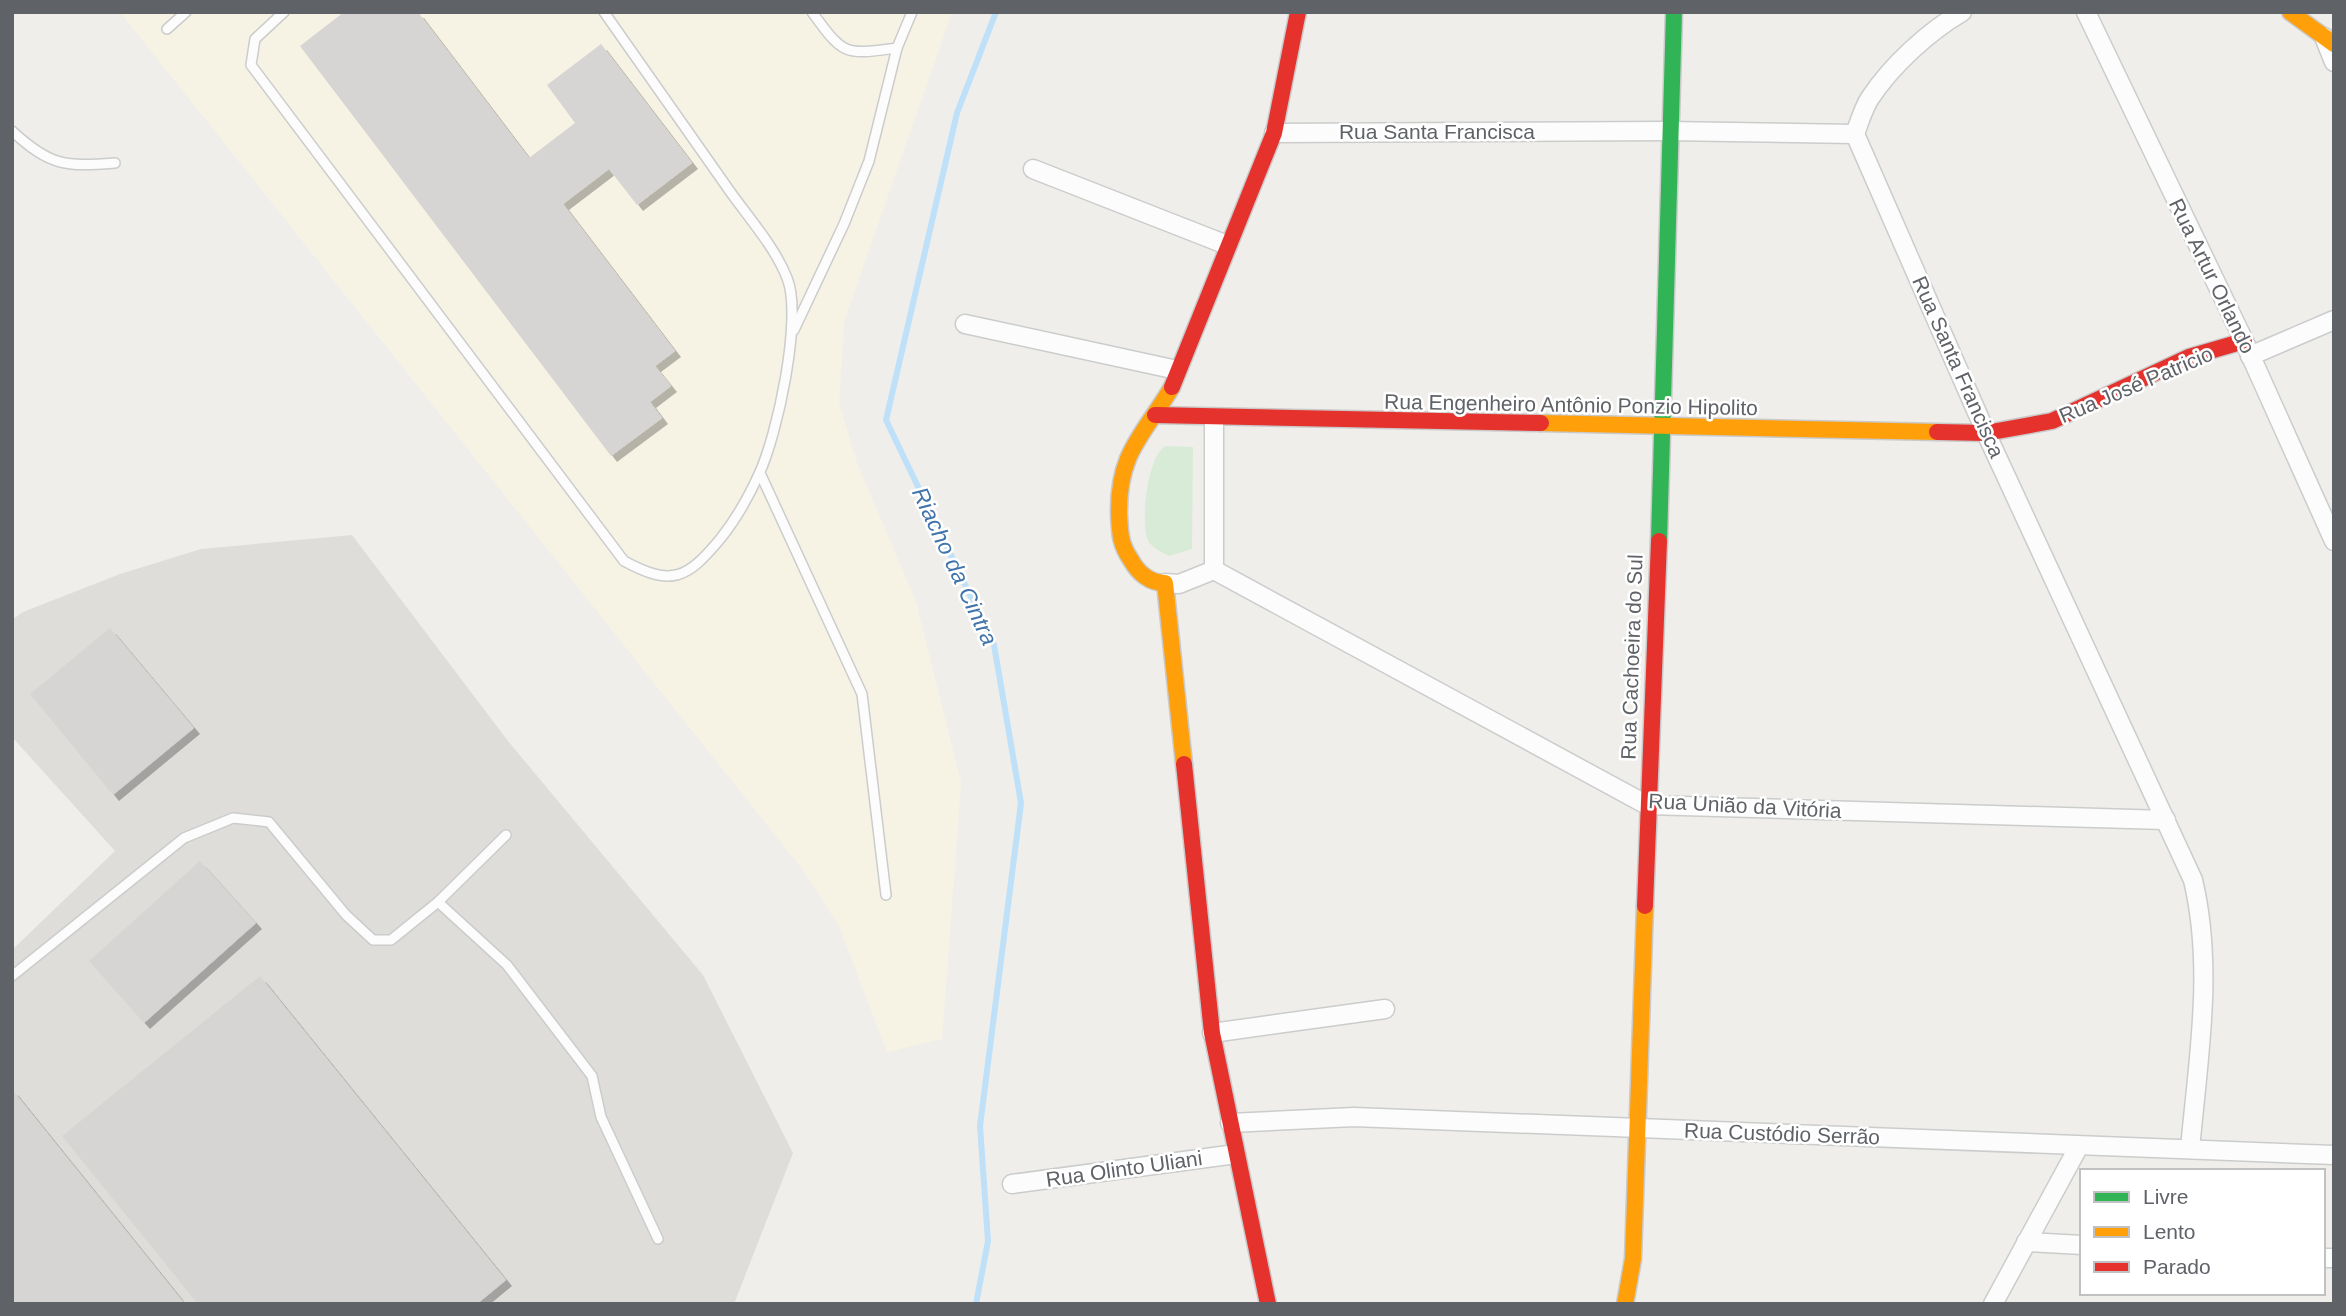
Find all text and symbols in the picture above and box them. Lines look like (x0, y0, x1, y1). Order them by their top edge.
street label: Rua Santa Francisca (1339, 120, 1535, 143)
street label: Rua Artur Orlando (2165, 195, 2260, 357)
street label: Rua Santa Francisca (1908, 273, 2009, 461)
street label: Rua José Patricio (2056, 342, 2216, 427)
street label: Rua Engenheiro Antônio Ponzio Hipolito (1384, 390, 1758, 419)
water label: Riacho da Cintra (907, 483, 1003, 649)
street label: Rua Cachoeira do Sul (1616, 554, 1647, 760)
street label: Rua União da Vitória (1648, 789, 1843, 822)
street label: Rua Custódio Serrão (1684, 1119, 1880, 1148)
street label: Rua Olinto Uliani (1044, 1146, 1204, 1191)
legend (2080, 1169, 2325, 1295)
text: Livre (2143, 1185, 2189, 1208)
text: Lento (2143, 1220, 2196, 1243)
text: Parado (2143, 1255, 2211, 1278)

